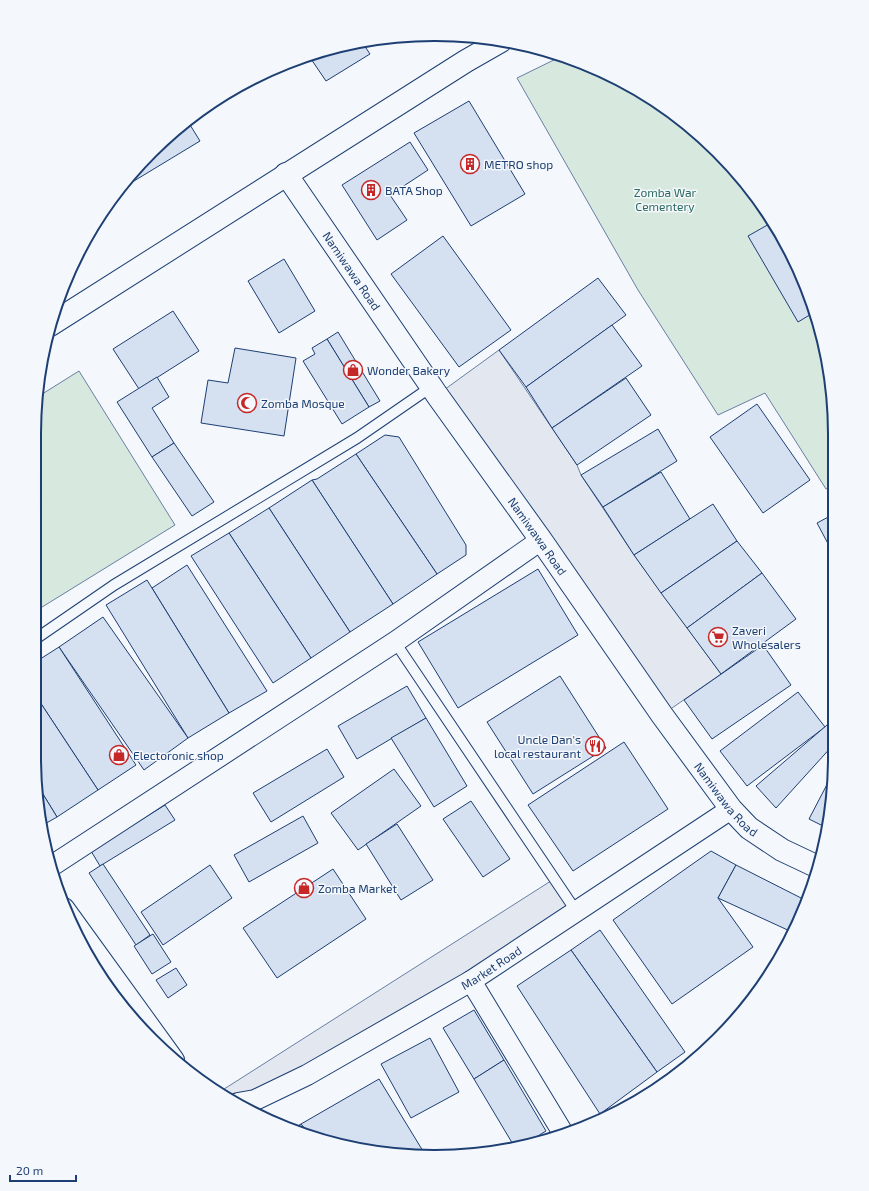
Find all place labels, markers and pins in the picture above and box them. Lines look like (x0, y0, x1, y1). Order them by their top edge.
building icon: METRO shop (459, 153, 481, 175)
place label: METRO shop (484, 157, 553, 171)
building icon: BATA Shop (360, 179, 382, 201)
place label: BATA Shop (385, 183, 443, 197)
shop icon: Wonder Bakery (342, 359, 364, 381)
place label: Wonder Bakery (367, 363, 451, 377)
mosque icon: Zomba Mosque (236, 392, 258, 414)
place label: Zomba Mosque (261, 396, 345, 410)
place label: Zaveri Wholesalers (732, 623, 801, 651)
supermarket icon: Zaveri Wholesalers (707, 626, 729, 648)
place label: Uncle Dan's local restaurant (494, 732, 581, 760)
restaurant icon: Uncle Dan's local restaurant (584, 735, 606, 757)
shop icon: Electoronic shop (108, 744, 130, 766)
place label: Electoronic shop (133, 748, 224, 762)
shop icon: Zomba Market (293, 877, 315, 899)
place label: Zomba Market (318, 881, 398, 895)

